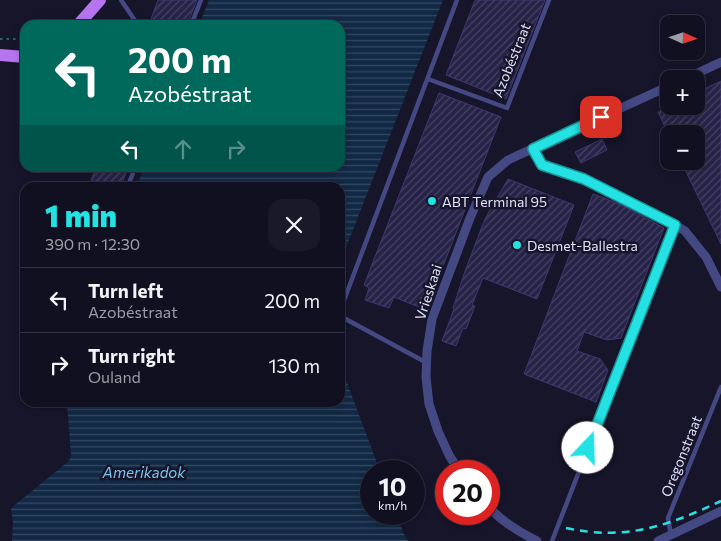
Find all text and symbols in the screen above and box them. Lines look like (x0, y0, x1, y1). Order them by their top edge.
north arrow (660, 15, 705, 60)
map controls (660, 15, 705, 170)
street label: Azobéstraat (488, 20, 534, 100)
text: 200 m (128, 37, 231, 80)
icon: left (45, 40, 110, 105)
button: + (660, 70, 705, 115)
text: Azobéstraat (128, 80, 251, 107)
pin (580, 96, 622, 138)
icon: arrive (587, 103, 615, 131)
button: − (660, 125, 705, 170)
icon: left (116, 135, 144, 163)
icon: ahead (169, 135, 197, 163)
icon: right (222, 135, 250, 163)
place label: ABT Terminal 95 (442, 193, 547, 210)
marker: ABT Terminal 95 (426, 195, 438, 207)
text: 1 min (45, 196, 117, 233)
button: close (268, 199, 320, 251)
text: 390 m · 12:30 (45, 234, 140, 253)
place label: Desmet-Ballestra (527, 237, 638, 254)
marker: Desmet-Ballestra (511, 239, 523, 251)
street label: Vrieskaai (411, 262, 445, 322)
text: Turn left (88, 279, 163, 302)
icon: left (45, 286, 73, 314)
text: 200 m (265, 289, 320, 312)
text: Azobéstraat (88, 302, 178, 321)
text: Turn right (88, 344, 175, 367)
icon: right (45, 351, 73, 379)
text: 130 m (268, 354, 320, 377)
text: Ouland (88, 367, 141, 386)
street label: Oregonstraat (657, 413, 705, 499)
position arrow (561, 421, 613, 473)
speed limit sign: 20 (435, 460, 500, 525)
water label: Amerikadok (102, 463, 186, 481)
text: 10 (379, 471, 406, 501)
text: km/h (378, 498, 407, 512)

